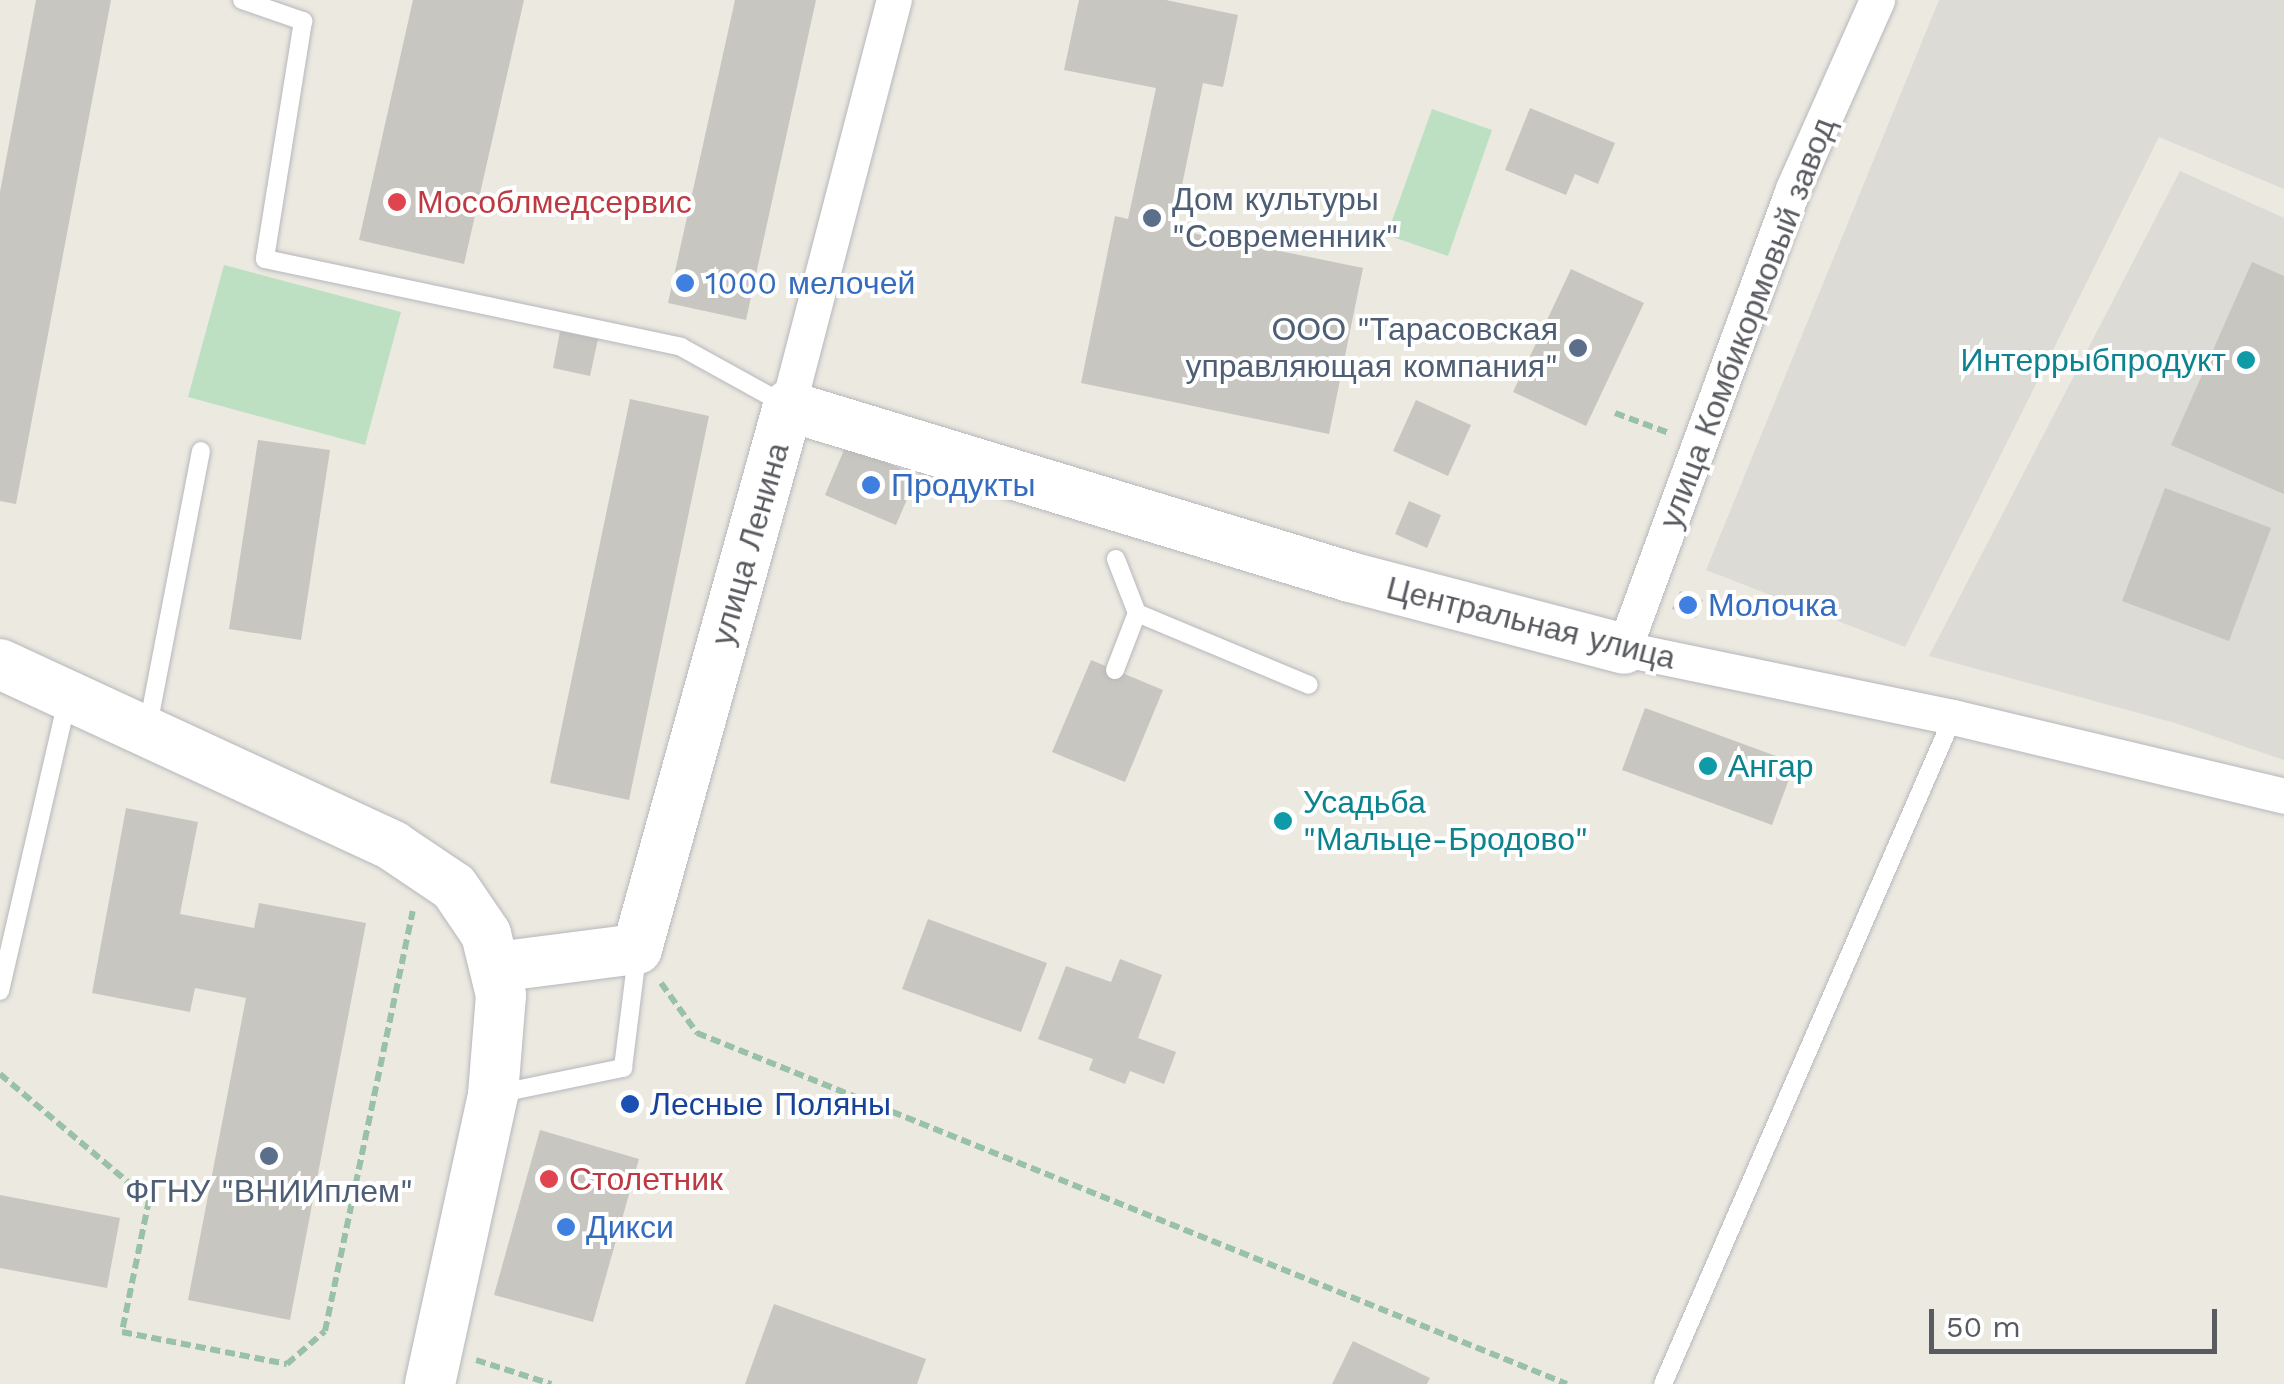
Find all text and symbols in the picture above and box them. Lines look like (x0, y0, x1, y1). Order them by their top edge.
street label: улица Комбикормовый завод (1651, 112, 1843, 534)
place label: Дом культуры "Современник" (1172, 181, 1398, 256)
place label: Мособлмедсервис (417, 183, 692, 221)
marker: Мособлмедсервис (386, 191, 408, 213)
marker: Дом культуры "Современник" (1141, 207, 1163, 229)
place label: 1000 мелочей (705, 264, 915, 302)
marker: 1000 мелочей (674, 272, 696, 294)
place label: ООО "Тарасовская управляющая компания" (1185, 311, 1558, 386)
marker: ООО "Тарасовская управляющая компания" (1567, 337, 1589, 359)
place label: Интеррыбпродукт (1960, 341, 2226, 379)
marker: Интеррыбпродукт (2235, 349, 2257, 371)
street label: улица Ленина (703, 438, 797, 650)
place label: Продукты (891, 466, 1036, 504)
marker: Продукты (860, 474, 882, 496)
street label: Центральная улица (1383, 569, 1679, 677)
place label: Молочка (1708, 586, 1837, 624)
marker: Молочка (1677, 594, 1699, 616)
place label: Ангар (1728, 747, 1814, 785)
marker: Ангар (1697, 755, 1719, 777)
place label: Усадьба "Мальце-Бродово" (1303, 784, 1588, 859)
marker: Усадьба "Мальце-Бродово" (1272, 810, 1294, 832)
place label: Лесные Поляны (650, 1085, 891, 1123)
marker: Лесные Поляны (619, 1093, 641, 1115)
marker: ФГНУ "ВНИИплем" (258, 1145, 280, 1167)
place label: Столетник (569, 1160, 723, 1198)
marker: Столетник (538, 1168, 560, 1190)
place label: ФГНУ "ВНИИплем" (125, 1172, 413, 1210)
place label: Дикси (586, 1208, 674, 1246)
marker: Дикси (555, 1216, 577, 1238)
scale bar (1934, 1289, 2222, 1351)
text: 50 m (1946, 1309, 2021, 1344)

